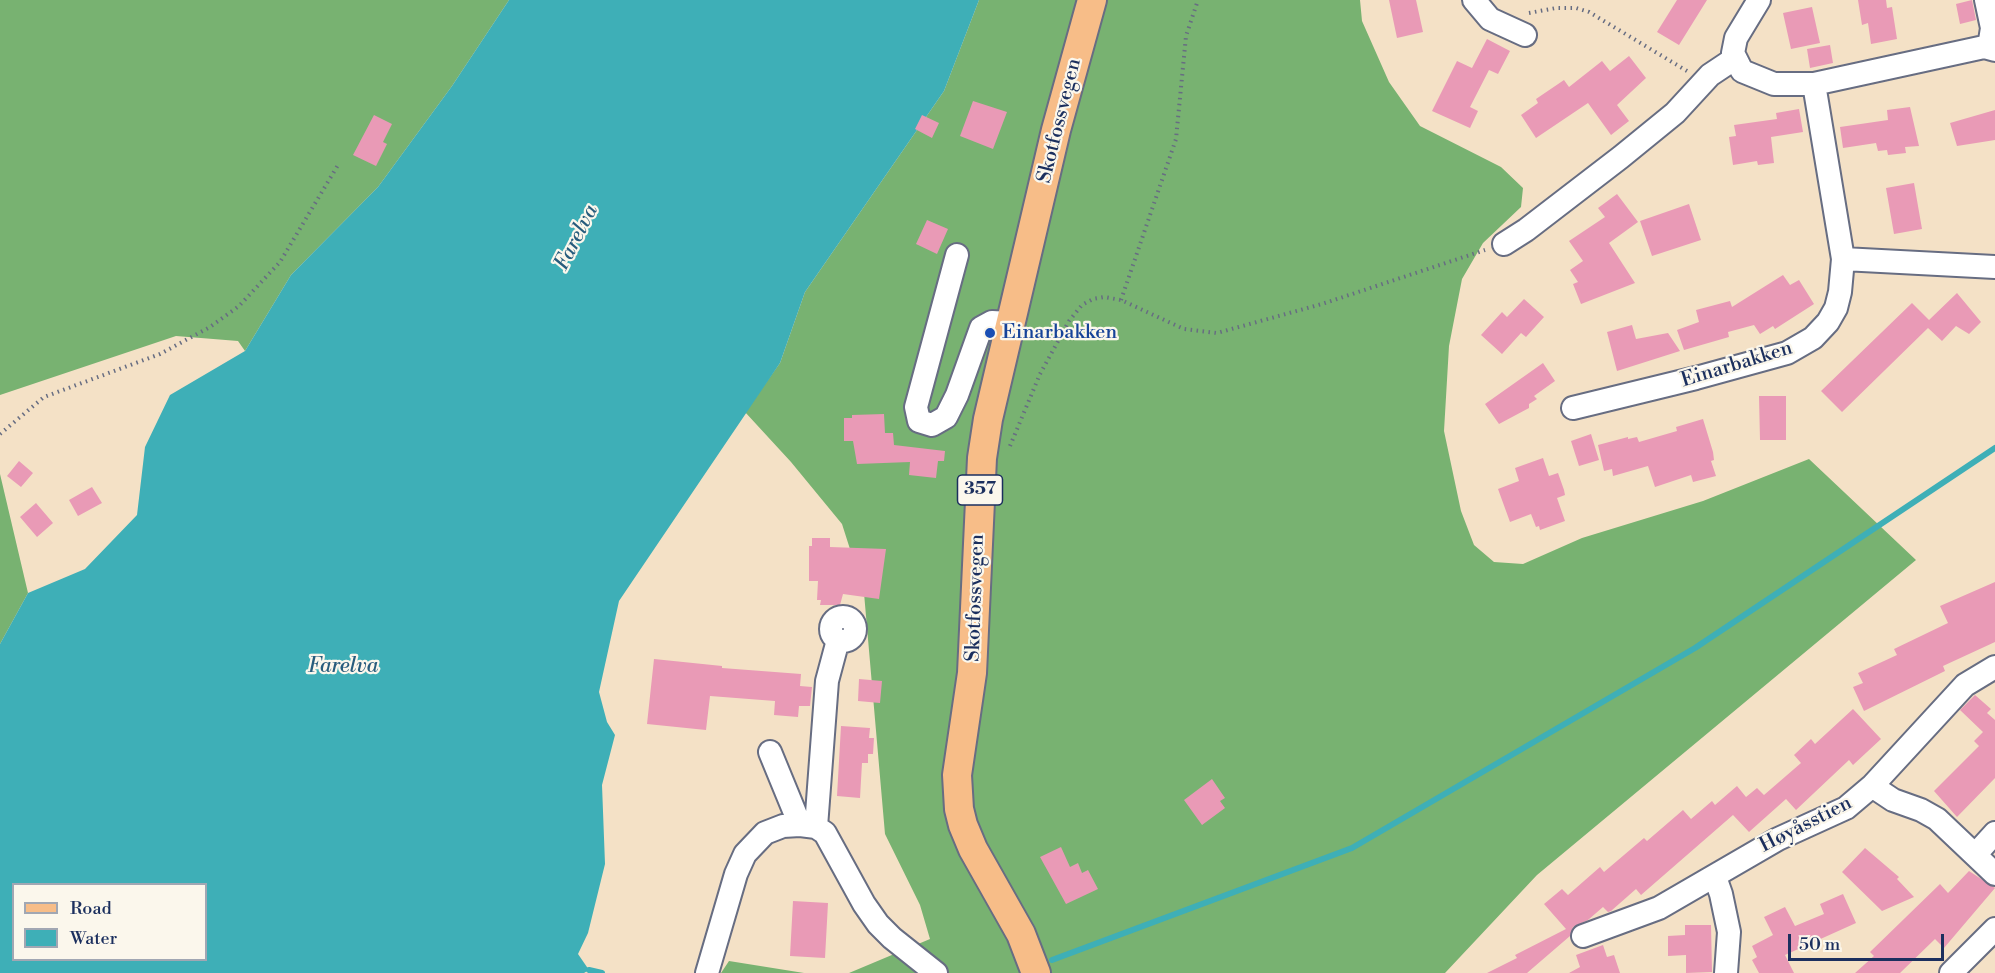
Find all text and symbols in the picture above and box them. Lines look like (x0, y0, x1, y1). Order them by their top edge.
street label: Skotfossvegen (1033, 56, 1087, 186)
water label: Farelva (550, 201, 604, 275)
place label: Einarbakken (1002, 321, 1117, 345)
marker: Einarbakken (983, 326, 997, 340)
street label: Einarbakken (1678, 337, 1796, 393)
road number: 357 (958, 475, 1002, 505)
street label: Skotfossvegen (962, 534, 990, 662)
water label: Farelva (308, 654, 378, 680)
street label: Høyåsstien (1756, 792, 1856, 858)
legend (12, 883, 207, 961)
text: Road (70, 897, 112, 920)
scale bar (1791, 922, 1947, 960)
text: Water (70, 927, 117, 950)
text: 50 m (1799, 933, 1840, 956)

